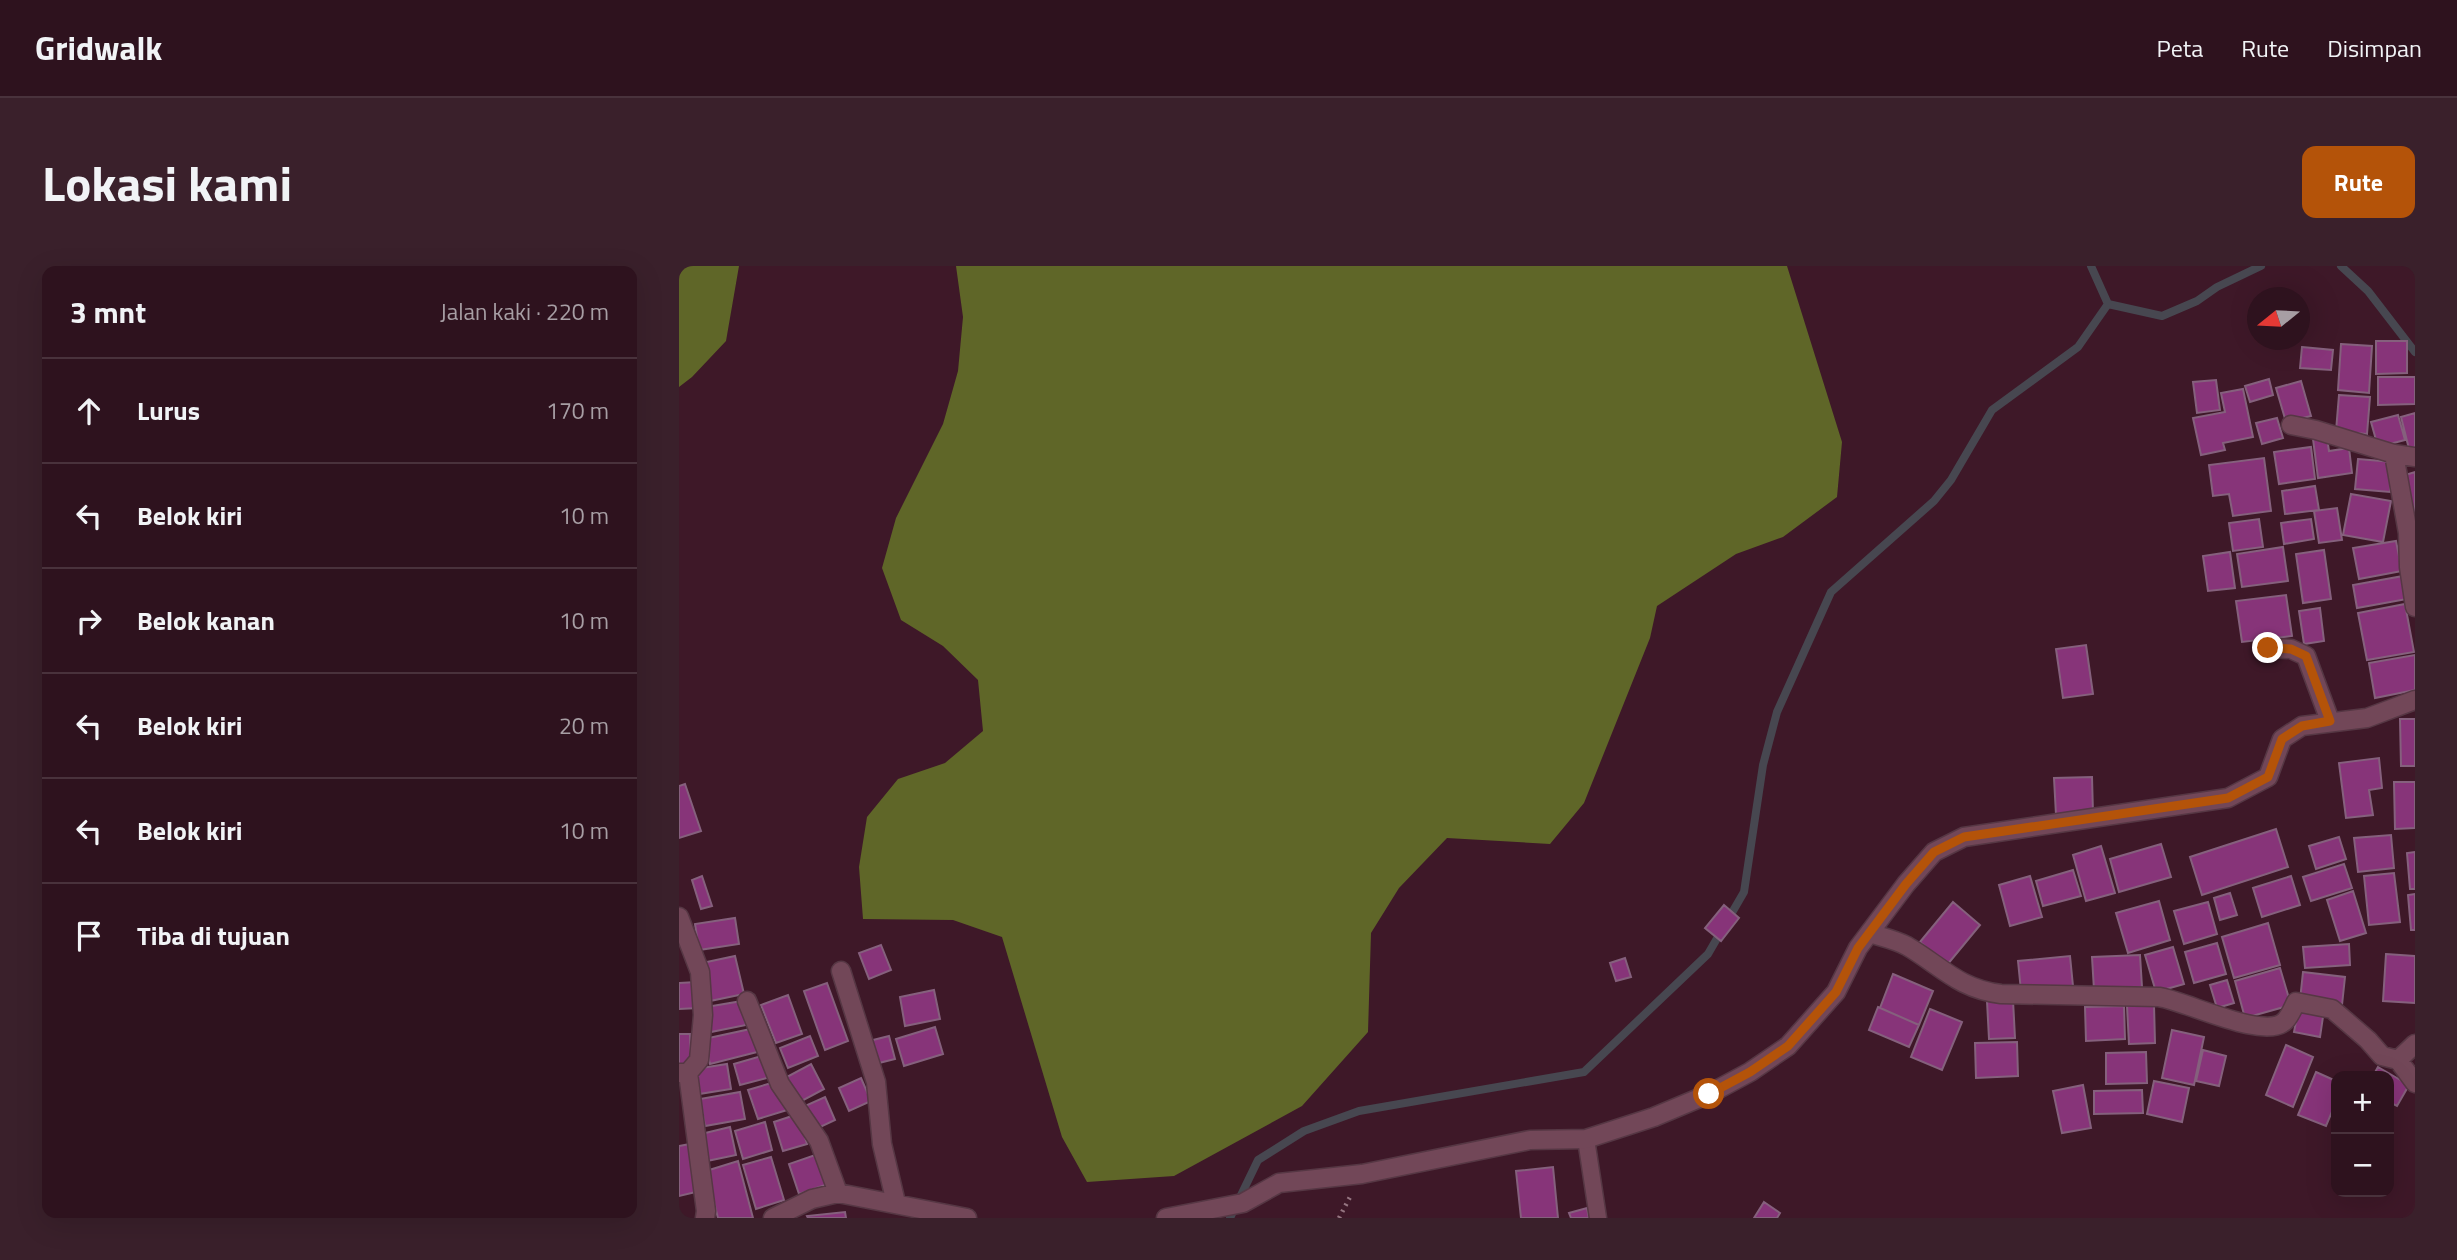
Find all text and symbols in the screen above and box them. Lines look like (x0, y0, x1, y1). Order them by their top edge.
text: Gridwalk (35, 23, 162, 73)
text: Peta (2157, 30, 2203, 66)
text: Rute (2241, 30, 2289, 66)
text: Disimpan (2327, 30, 2422, 66)
text: Lokasi kami (42, 145, 292, 220)
button: Rute (2302, 146, 2415, 218)
north arrow (2247, 287, 2310, 350)
text: 3 mnt (70, 289, 146, 335)
text: Jalan kaki · 220 m (440, 294, 609, 329)
text: Lurus (137, 391, 200, 430)
icon: ahead (70, 392, 108, 430)
text: 170 m (546, 393, 609, 428)
text: Belok kiri (137, 496, 243, 535)
icon: left (70, 497, 108, 535)
text: 10 m (559, 498, 609, 533)
text: Belok kanan (137, 601, 275, 640)
icon: right (70, 602, 108, 640)
text: 10 m (559, 603, 609, 638)
route end (2252, 632, 2283, 663)
text: Belok kiri (137, 706, 243, 745)
icon: left (70, 707, 108, 745)
text: 20 m (559, 708, 609, 743)
text: Belok kiri (137, 811, 243, 850)
icon: left (70, 812, 108, 850)
text: 10 m (559, 813, 609, 848)
text: Tiba di tujuan (137, 916, 290, 955)
icon: arrive (70, 917, 108, 955)
map controls (2331, 1071, 2394, 1197)
button: + (2331, 1071, 2394, 1134)
route start (1693, 1078, 1724, 1109)
button: − (2331, 1134, 2394, 1197)

